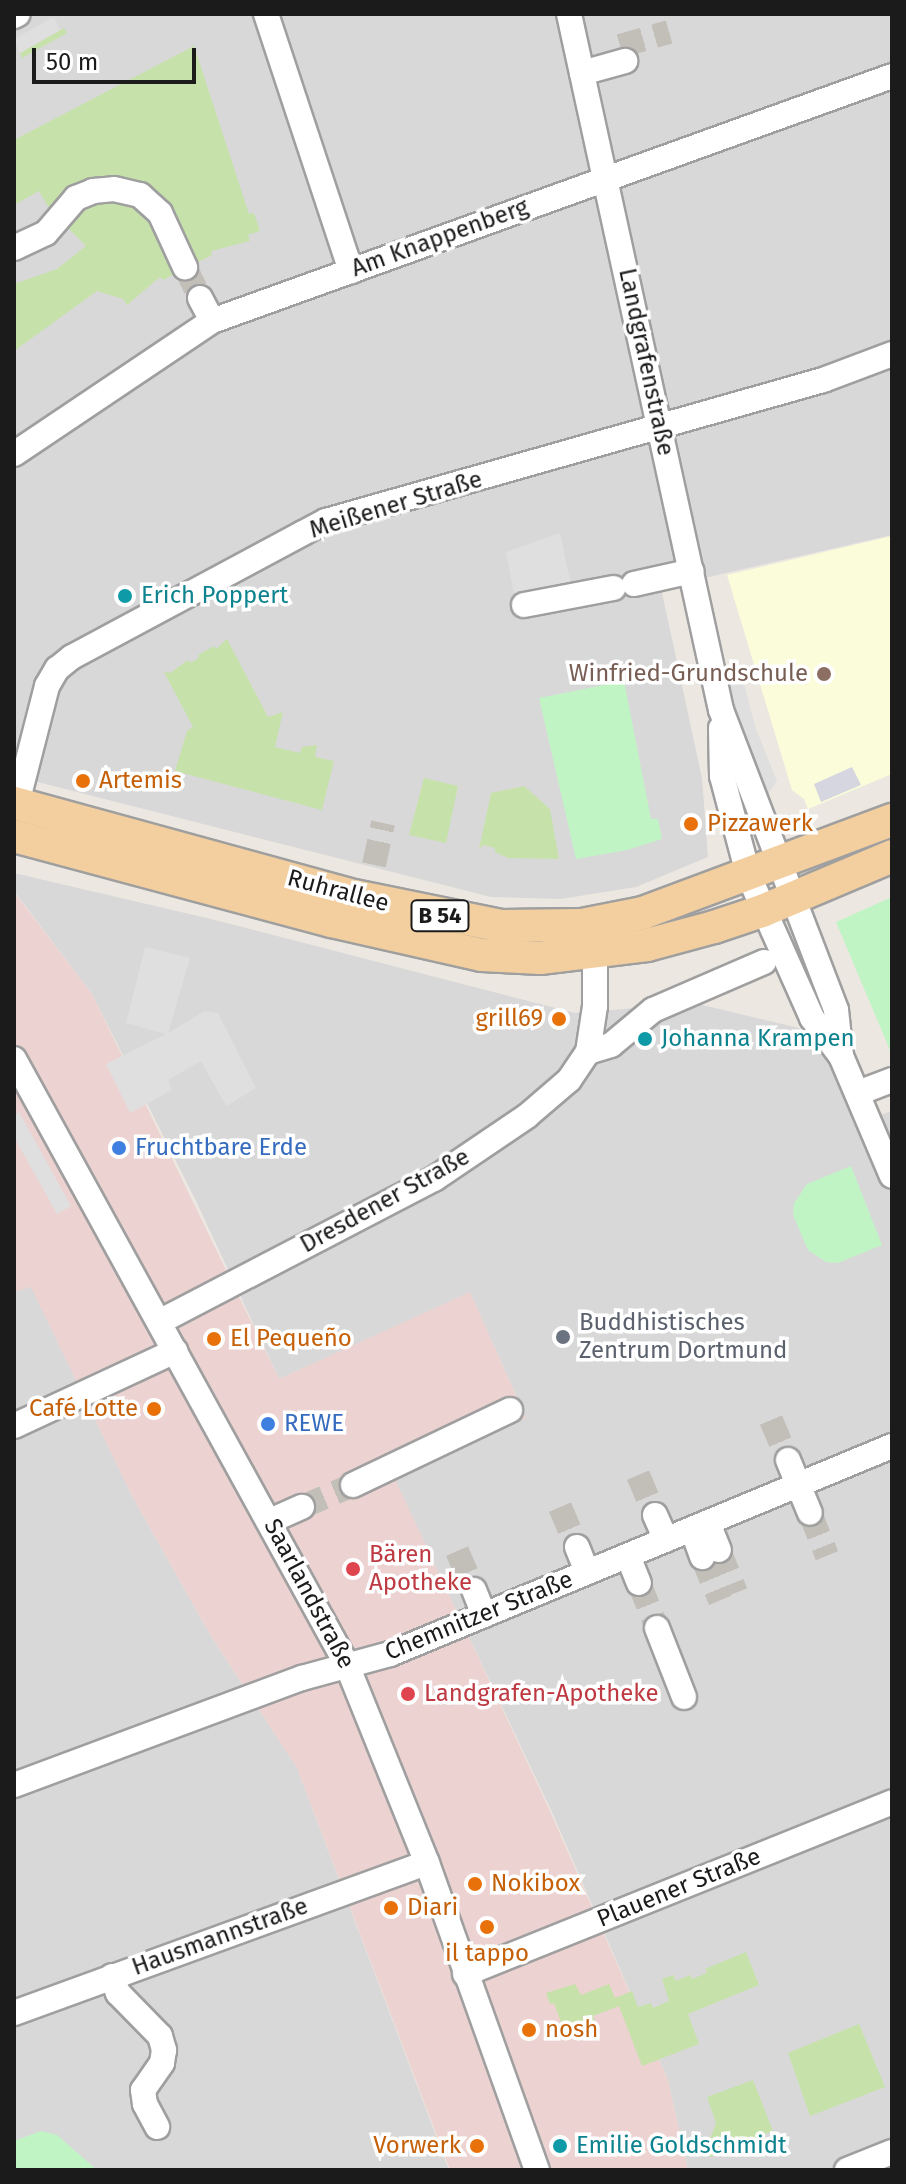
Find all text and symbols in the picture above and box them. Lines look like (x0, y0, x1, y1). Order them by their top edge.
scale bar (36, 32, 200, 82)
text: 50 m (46, 48, 98, 76)
street label: Am Knappenberg (348, 193, 532, 283)
street label: Landgrafenstraße (612, 266, 680, 458)
street label: Meißener Straße (306, 465, 486, 545)
place label: Erich Poppert (141, 582, 288, 610)
marker: Erich Poppert (116, 587, 134, 605)
place label: Winfried-Grundschule (569, 660, 808, 688)
marker: Winfried-Grundschule (815, 665, 833, 683)
place label: Artemis (99, 767, 182, 795)
marker: Artemis (74, 772, 92, 790)
place label: Pizzawerk (707, 810, 813, 838)
marker: Pizzawerk (682, 815, 700, 833)
street label: Ruhrallee (284, 864, 392, 918)
road number: B 54 (410, 898, 470, 934)
place label: grill69 (475, 1005, 543, 1033)
marker: grill69 (550, 1010, 568, 1028)
place label: Johanna Krampen (661, 1025, 855, 1053)
marker: Johanna Krampen (636, 1030, 654, 1048)
place label: Fruchtbare Erde (135, 1134, 307, 1162)
marker: Fruchtbare Erde (110, 1139, 128, 1157)
street label: Dresdener Straße (295, 1143, 475, 1259)
place label: Buddhistisches Zentrum Dortmund (579, 1309, 787, 1365)
place label: El Pequeño (230, 1325, 352, 1353)
marker: Buddhistisches Zentrum Dortmund (554, 1328, 572, 1346)
marker: El Pequeño (205, 1330, 223, 1348)
place label: Café Lotte (29, 1395, 138, 1423)
marker: Café Lotte (145, 1400, 163, 1418)
place label: REWE (284, 1410, 344, 1438)
marker: REWE (259, 1415, 277, 1433)
street label: Saarlandstraße (257, 1514, 361, 1674)
place label: Bären Apotheke (369, 1541, 472, 1597)
marker: Bären Apotheke (344, 1560, 362, 1578)
street label: Chemnitzer Straße (381, 1565, 577, 1667)
place label: Landgrafen-Apotheke (424, 1680, 659, 1708)
marker: Landgrafen-Apotheke (399, 1685, 417, 1703)
street label: Plauener Straße (593, 1842, 765, 1934)
place label: Nokibox (491, 1870, 580, 1898)
marker: Nokibox (466, 1875, 484, 1893)
street label: Hausmannstraße (128, 1892, 312, 1982)
place label: Diari (407, 1894, 458, 1922)
marker: Diari (382, 1899, 400, 1917)
marker: il tappo (478, 1918, 496, 1936)
place label: il tappo (445, 1940, 529, 1968)
place label: nosh (545, 2016, 598, 2044)
marker: nosh (520, 2021, 538, 2039)
place label: Vorwerk (373, 2132, 461, 2160)
place label: Emilie Goldschmidt (576, 2132, 787, 2160)
marker: Vorwerk (468, 2137, 486, 2155)
marker: Emilie Goldschmidt (551, 2137, 569, 2155)

